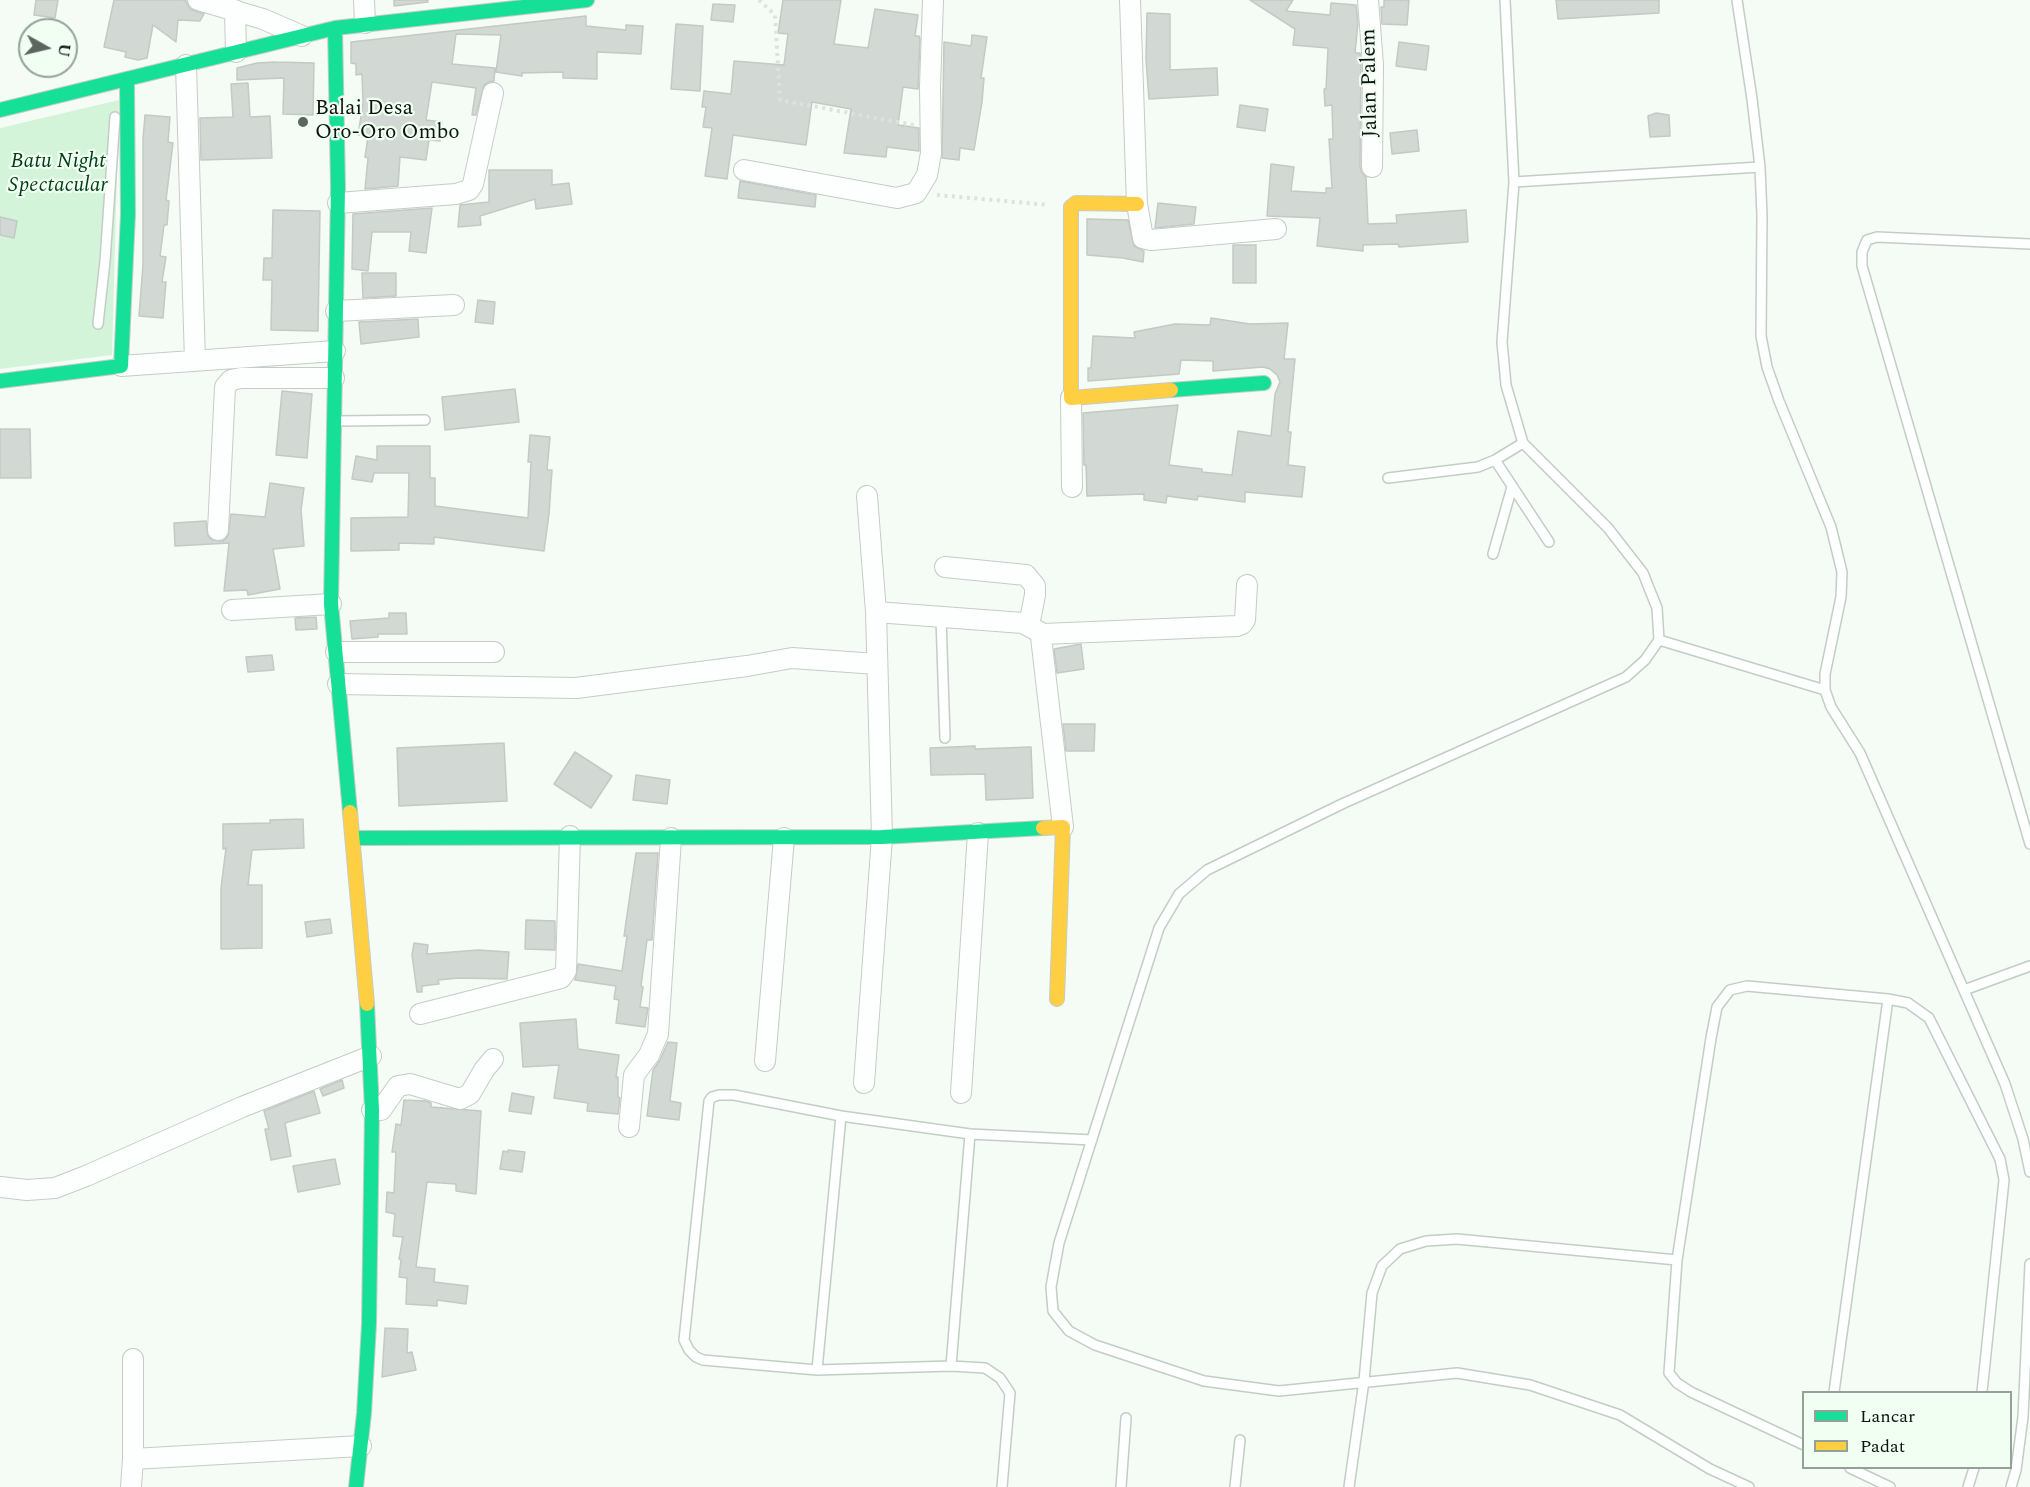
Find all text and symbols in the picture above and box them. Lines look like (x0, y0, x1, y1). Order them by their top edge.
north arrow (18, 18, 78, 78)
street label: Jalan Palem (1357, 28, 1385, 138)
text: U (51, 42, 77, 59)
place label: Balai Desa Oro-Oro Ombo (315, 97, 460, 147)
marker: Balai Desa Oro-Oro Ombo (296, 115, 310, 129)
park label: Batu Night Spectacular (8, 150, 108, 200)
legend (1802, 1391, 2012, 1469)
text: Lancar (1860, 1403, 1915, 1430)
text: Padat (1860, 1433, 1905, 1460)

